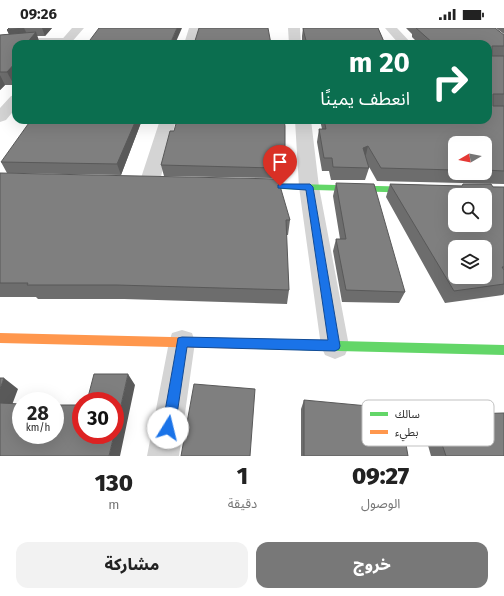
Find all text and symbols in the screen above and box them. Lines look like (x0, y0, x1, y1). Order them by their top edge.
text: 09:26 (20, 5, 57, 23)
text: 20 m (349, 46, 410, 79)
icon: right (424, 56, 476, 108)
text: انعطف يمينًا (320, 88, 410, 110)
north arrow (448, 136, 492, 180)
map controls (448, 136, 492, 284)
pin (263, 145, 297, 186)
icon: arrive (269, 151, 291, 173)
button: search (448, 188, 492, 232)
button: layers (448, 240, 492, 284)
speed limit sign: 30 (72, 392, 124, 444)
legend (362, 400, 494, 446)
text: 28 (27, 401, 49, 425)
position arrow (147, 407, 189, 449)
text: سالك (395, 408, 420, 421)
text: km/h (26, 422, 50, 434)
text: بطيء (395, 426, 418, 442)
text: 1 (237, 462, 248, 490)
text: 09:27 (352, 462, 409, 490)
text: 130 (95, 469, 133, 497)
text: دقيقة (228, 496, 257, 511)
text: الوصول (361, 496, 400, 511)
text: m (108, 497, 119, 512)
button: مشاركة (16, 542, 248, 588)
button: خروج (256, 542, 488, 588)

